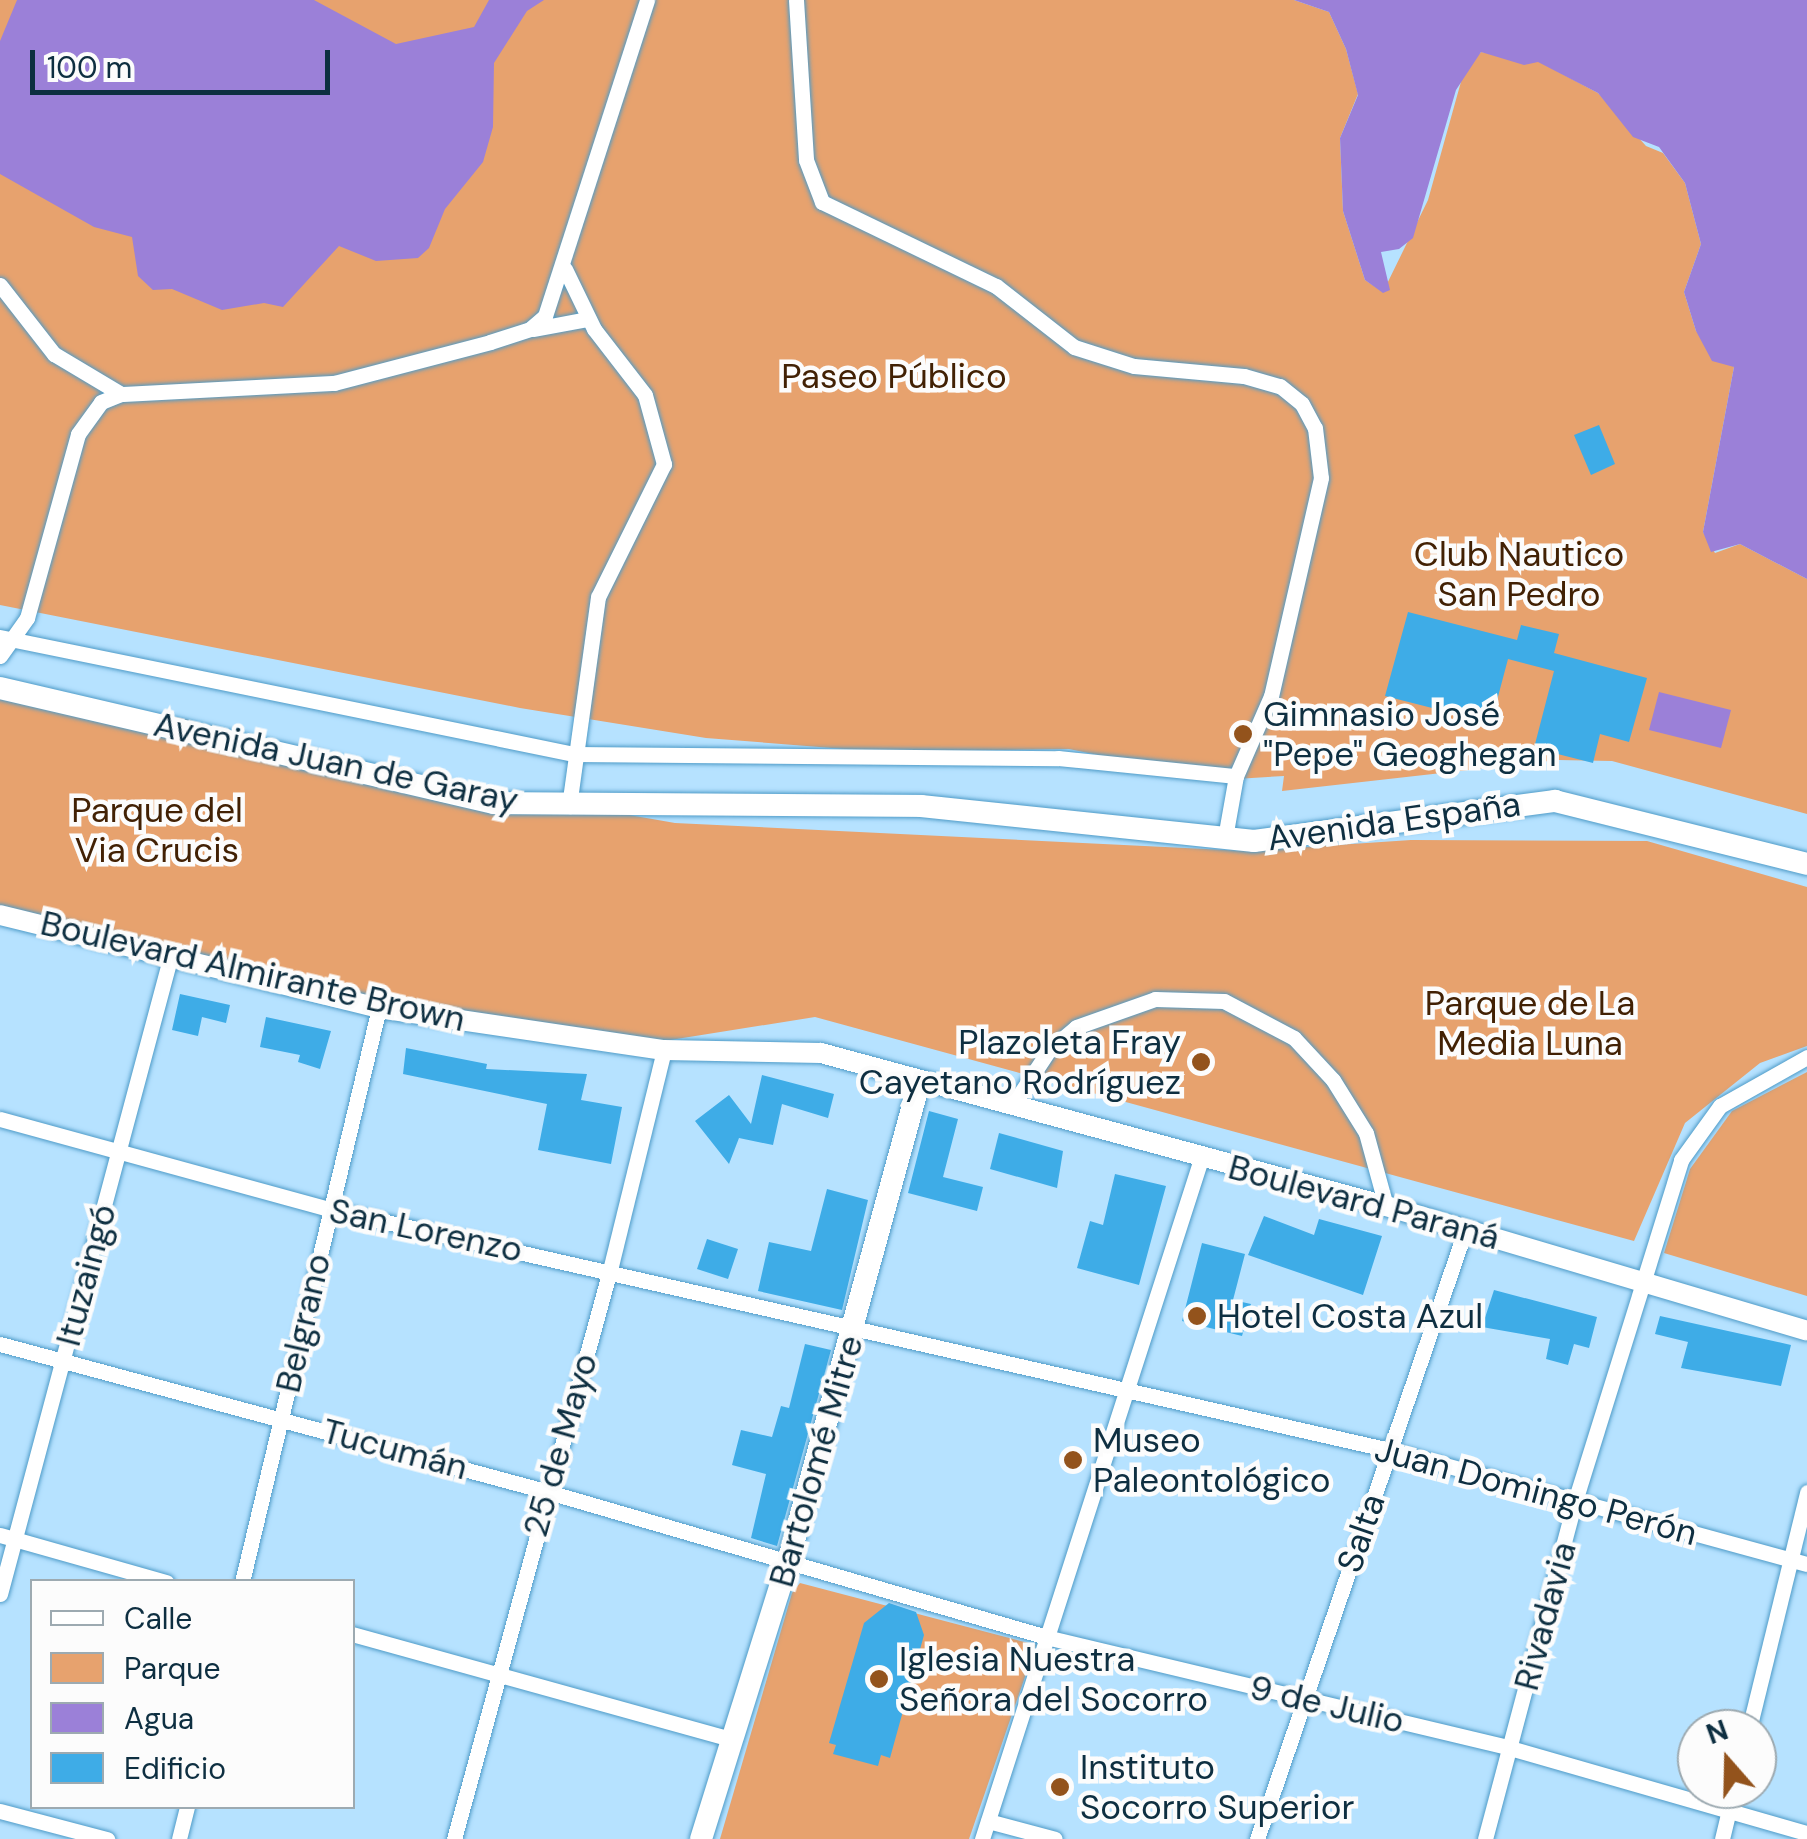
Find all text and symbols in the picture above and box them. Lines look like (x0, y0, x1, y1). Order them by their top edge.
scale bar (35, 30, 335, 92)
text: 100 m (47, 48, 132, 87)
park label: Paseo Público (781, 355, 1007, 397)
park label: Club Nautico San Pedro (1414, 533, 1624, 615)
place label: Gimnasio José "Pepe" Geoghegan (1263, 693, 1557, 775)
street label: Avenida Juan de Garay (150, 703, 522, 821)
marker: Gimnasio José "Pepe" Geoghegan (1232, 723, 1254, 745)
street label: Avenida España (1265, 782, 1523, 860)
park label: Parque del Via Crucis (71, 789, 243, 871)
street label: Boulevard Almirante Brown (37, 902, 469, 1040)
park label: Parque de La Media Luna (1425, 982, 1635, 1064)
place label: Plazoleta Fray Cayetano Rodríguez (859, 1021, 1181, 1103)
marker: Plazoleta Fray Cayetano Rodríguez (1190, 1051, 1212, 1073)
street label: Boulevard Paraná (1224, 1146, 1504, 1258)
street label: San Lorenzo (326, 1189, 526, 1271)
street label: Ituzaingó (47, 1199, 125, 1351)
street label: Belgrano (267, 1250, 339, 1396)
place label: Hotel Costa Azul (1217, 1295, 1483, 1337)
marker: Hotel Costa Azul (1186, 1305, 1208, 1327)
street label: Bartolomé Mitre (760, 1330, 872, 1592)
street label: 25 de Mayo (514, 1349, 606, 1541)
street label: Tucumán (318, 1410, 472, 1488)
place label: Museo Paleontológico (1093, 1419, 1331, 1501)
street label: Juan Domingo Perón (1370, 1428, 1702, 1554)
marker: Museo Paleontológico (1062, 1449, 1084, 1471)
street label: Salta (1328, 1488, 1394, 1578)
street label: Rivadavia (1505, 1537, 1585, 1695)
legend (30, 1579, 355, 1809)
text: Calle (124, 1599, 192, 1638)
place label: Iglesia Nuestra Señora del Socorro (899, 1638, 1208, 1720)
text: Parque (124, 1649, 221, 1688)
street label: 9 de Julio (1246, 1666, 1408, 1742)
marker: Iglesia Nuestra Señora del Socorro (868, 1668, 890, 1690)
text: Agua (124, 1699, 194, 1738)
north arrow (1677, 1709, 1777, 1809)
text: N (1701, 1711, 1733, 1753)
place label: Instituto Socorro Superior (1080, 1746, 1354, 1828)
text: Edificio (124, 1749, 226, 1788)
marker: Instituto Socorro Superior (1049, 1776, 1071, 1798)

